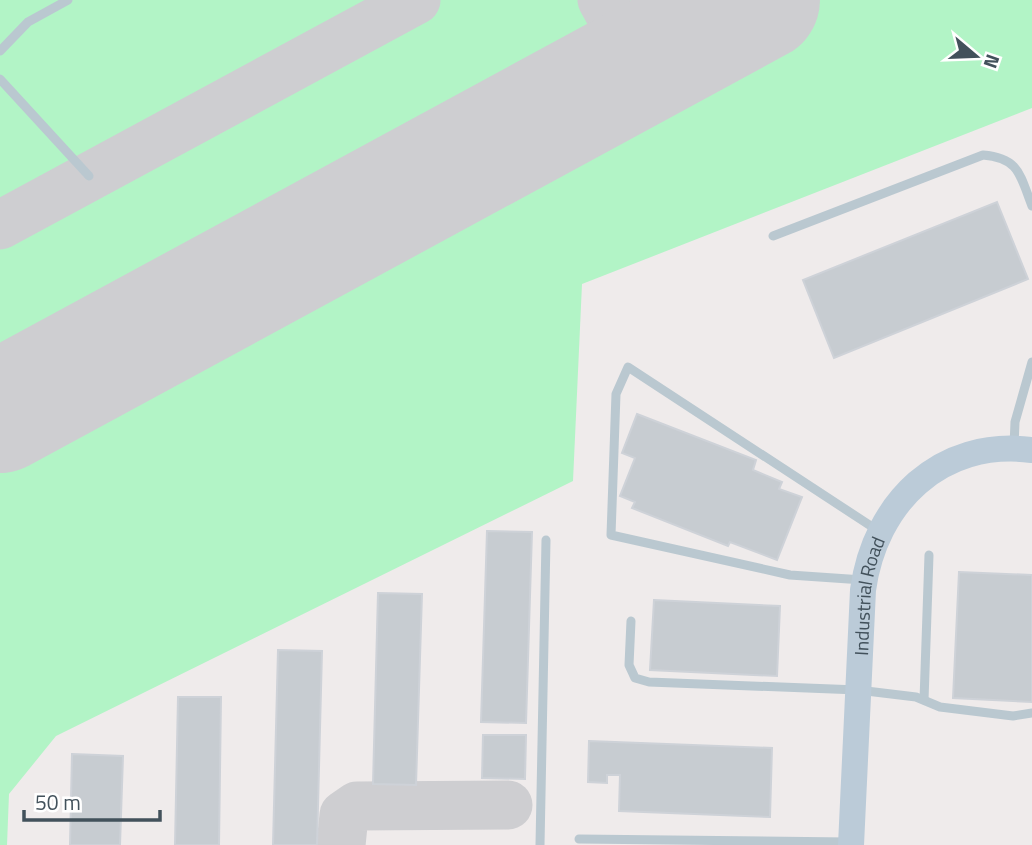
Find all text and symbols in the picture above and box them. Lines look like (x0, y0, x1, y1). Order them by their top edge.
north arrow (941, 21, 1011, 91)
text: N (977, 51, 1008, 73)
street label: Industrial Road (845, 532, 891, 656)
scale bar (24, 778, 161, 822)
text: 50 m (35, 786, 81, 818)

